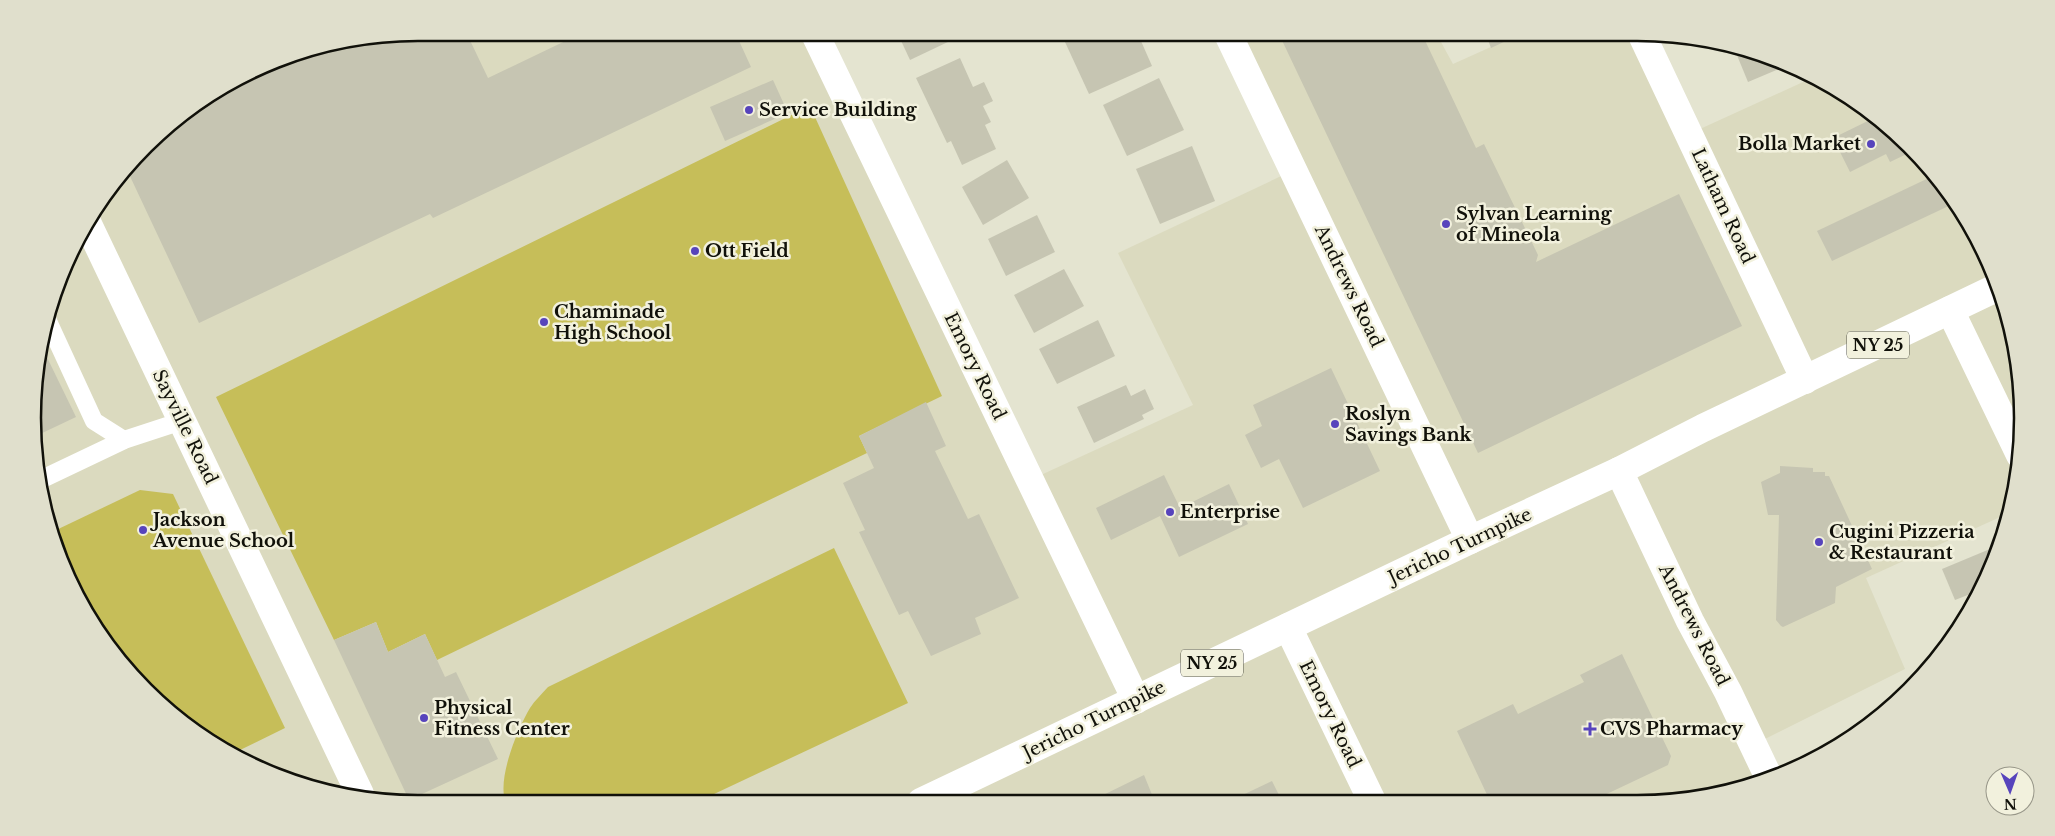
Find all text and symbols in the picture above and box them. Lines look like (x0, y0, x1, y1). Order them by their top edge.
place label: Service Building (759, 99, 918, 121)
marker: Service Building (743, 104, 755, 116)
place label: Bolla Market (1738, 133, 1861, 155)
marker: Bolla Market (1865, 138, 1877, 150)
street label: Latham Road (1687, 145, 1759, 267)
place label: Sylvan Learning of Mineola (1456, 203, 1613, 246)
marker: Sylvan Learning of Mineola (1440, 218, 1452, 230)
street label: Andrews Road (1309, 220, 1388, 351)
place label: Ott Field (705, 240, 789, 262)
marker: Ott Field (689, 245, 701, 257)
place label: Chaminade High School (554, 301, 672, 344)
street label: Emory Road (940, 309, 1010, 423)
marker: Chaminade High School (538, 316, 550, 328)
road number: NY 25 (1847, 332, 1909, 358)
street label: Sayville Road (148, 366, 222, 488)
place label: Roslyn Savings Bank (1345, 403, 1473, 446)
marker: Roslyn Savings Bank (1329, 418, 1341, 430)
place label: Enterprise (1180, 501, 1280, 523)
street label: Jericho Turnpike (1383, 503, 1535, 590)
marker: Enterprise (1164, 506, 1176, 518)
place label: Jackson Avenue School (149, 509, 295, 552)
place label: Cugini Pizzeria & Restaurant (1829, 521, 1975, 564)
marker: Jackson Avenue School (137, 524, 149, 536)
marker: Cugini Pizzeria & Restaurant (1813, 536, 1825, 548)
street label: Andrews Road (1653, 560, 1734, 689)
road number: NY 25 (1181, 650, 1243, 676)
street label: Emory Road (1295, 657, 1365, 771)
street label: Jericho Turnpike (1017, 676, 1169, 765)
place label: Physical Fitness Center (434, 697, 570, 740)
marker: Physical Fitness Center (418, 712, 430, 724)
place label: CVS Pharmacy (1600, 718, 1743, 740)
marker: CVS Pharmacy (1584, 723, 1596, 735)
north arrow (1985, 766, 2035, 816)
text: N (2004, 795, 2017, 813)

